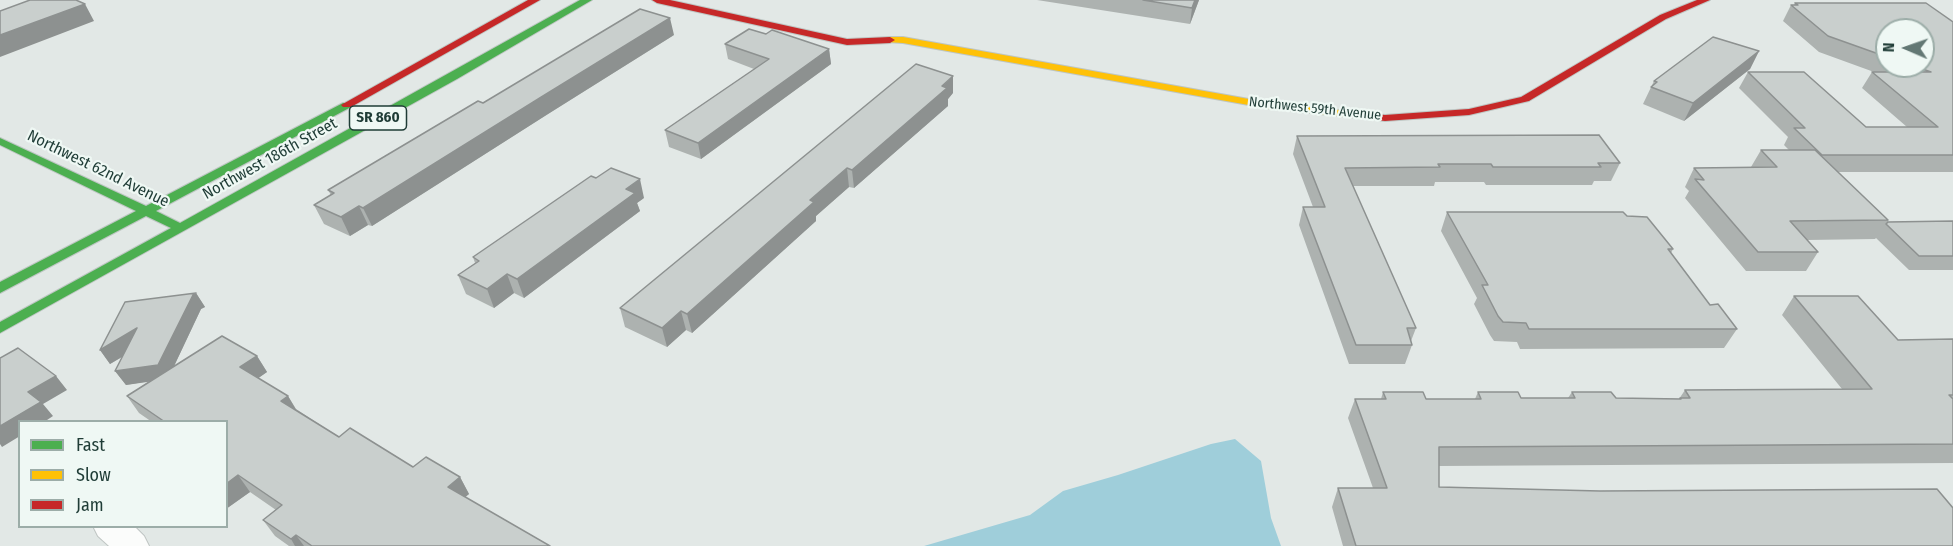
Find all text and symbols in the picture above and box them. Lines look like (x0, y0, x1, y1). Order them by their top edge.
north arrow (1875, 18, 1935, 78)
text: N (1879, 42, 1898, 53)
street label: Northwest 59th Avenue (1248, 94, 1382, 124)
road number: SR 860 (350, 106, 406, 130)
street label: Northwest 186th Street (200, 114, 340, 204)
street label: Northwest 62nd Avenue (24, 126, 172, 212)
legend (18, 420, 228, 528)
text: Fast (76, 434, 105, 456)
text: Slow (76, 464, 111, 486)
text: Jam (76, 494, 104, 516)

